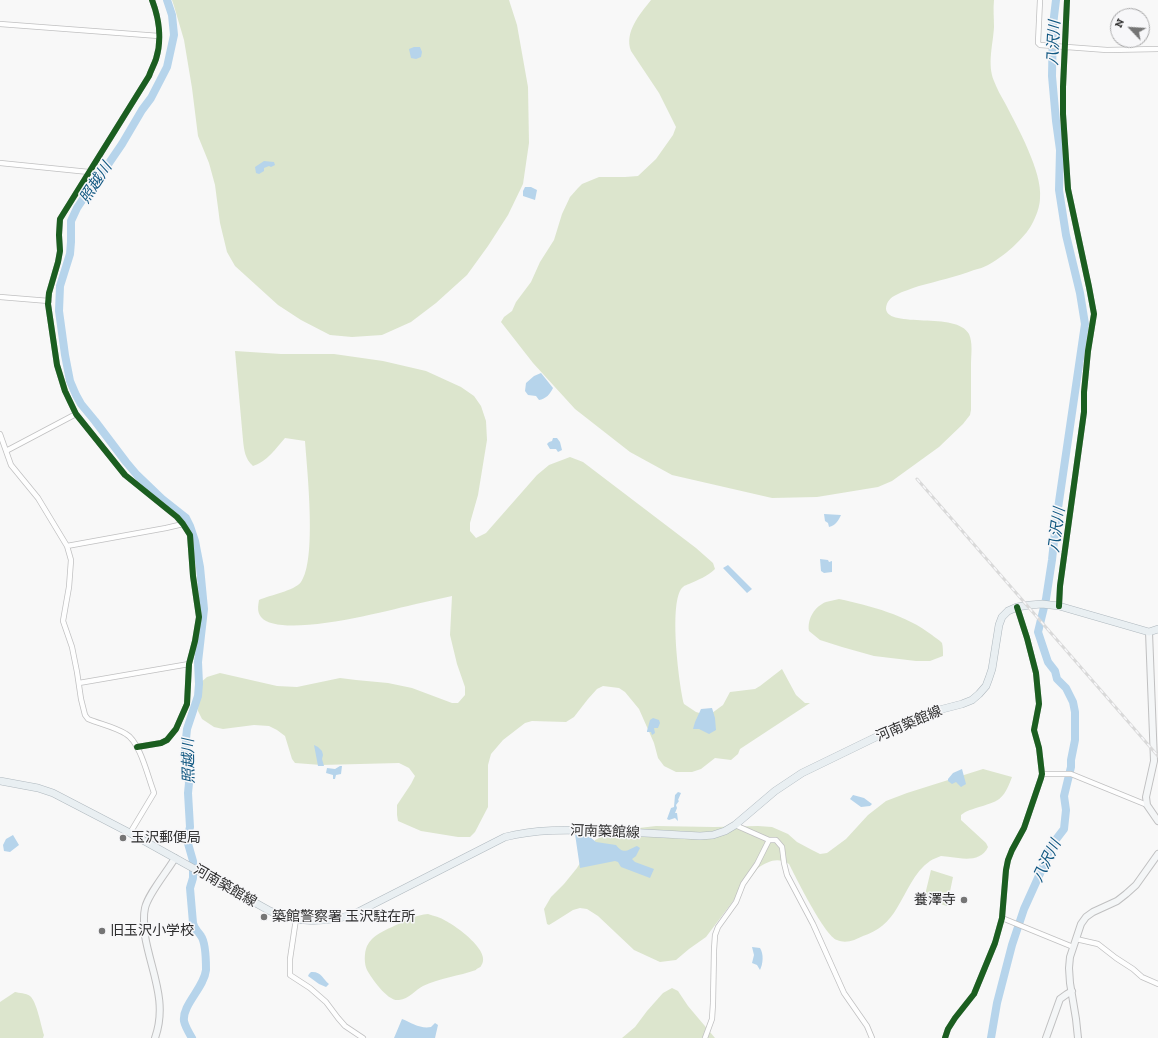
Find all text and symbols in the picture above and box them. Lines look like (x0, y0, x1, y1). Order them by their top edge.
north arrow (1110, 8, 1150, 48)
text: N (1112, 17, 1127, 30)
water label: 八沢川 (1044, 20, 1064, 66)
water label: 照越川 (76, 159, 116, 207)
water label: 八沢川 (1045, 506, 1069, 554)
street label: 河南築館線 (874, 703, 944, 745)
water label: 照越川 (180, 738, 198, 784)
street label: 河南築館線 (570, 822, 640, 842)
place label: 玉沢郵便局 (131, 830, 201, 846)
marker: 玉沢郵便局 (118, 833, 128, 843)
water label: 八沢川 (1029, 837, 1065, 885)
street label: 河南築館線 (190, 861, 260, 911)
place label: 養澤寺 (914, 892, 956, 908)
marker: 養澤寺 (959, 895, 969, 905)
place label: 築館警察署 玉沢駐在所 (272, 909, 415, 925)
marker: 築館警察署 玉沢駐在所 (259, 912, 269, 922)
place label: 旧玉沢小学校 (110, 923, 194, 939)
marker: 旧玉沢小学校 (97, 926, 107, 936)

